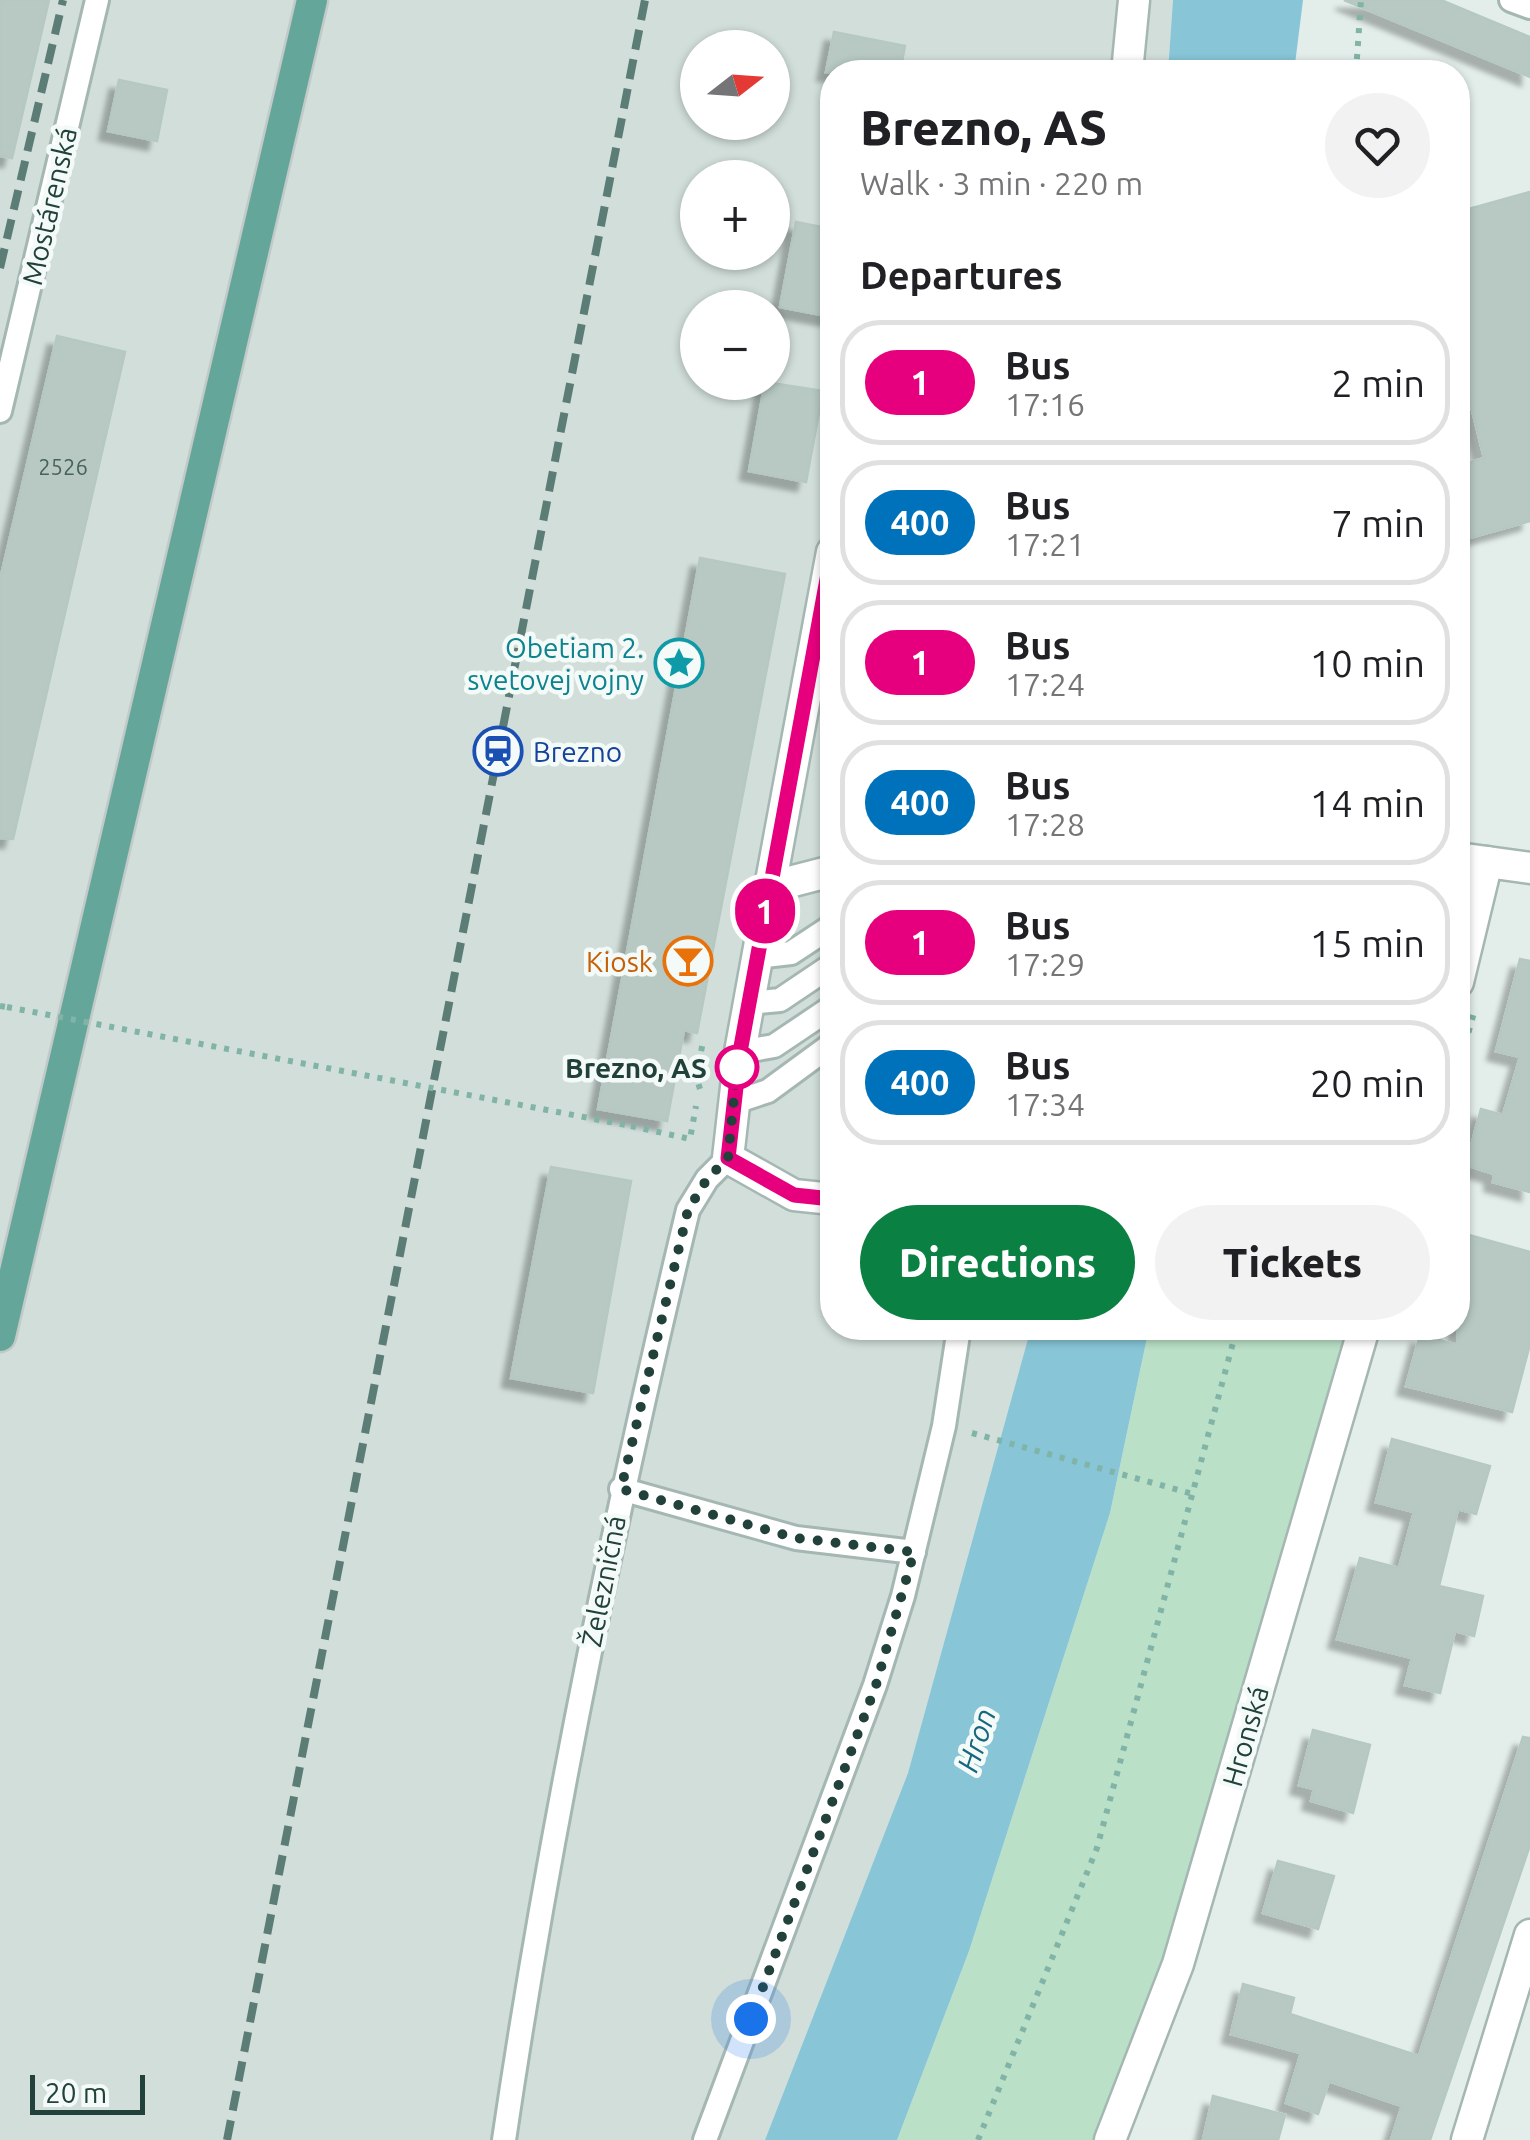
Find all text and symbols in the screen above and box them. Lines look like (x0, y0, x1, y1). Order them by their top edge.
north arrow (680, 30, 790, 140)
map controls (680, 30, 790, 400)
button: heart (1325, 93, 1430, 198)
text: Brezno, AS (860, 100, 1107, 154)
street label: Mostárenská (16, 124, 82, 288)
button: + (680, 160, 790, 270)
text: Walk · 3 min · 220 m (860, 165, 1143, 201)
text: Departures (860, 254, 1062, 296)
button: − (680, 290, 790, 400)
text: Bus (1005, 344, 1070, 386)
text: 1 (910, 362, 930, 402)
text: 2 min (1331, 362, 1425, 404)
text: 17:16 (1005, 386, 1085, 422)
house number: 2526 (38, 454, 88, 479)
text: Bus (1005, 484, 1070, 526)
text: 400 (890, 502, 950, 542)
text: 7 min (1331, 502, 1425, 544)
text: 17:21 (1005, 526, 1085, 562)
text: Bus (1005, 624, 1070, 666)
place label: Obetiam 2. svetovej vojny (467, 632, 644, 695)
place icon: Obetiam 2. svetovej vojny (653, 637, 705, 689)
text: 1 (910, 642, 930, 682)
text: 10 min (1310, 642, 1425, 684)
text: 17:24 (1005, 666, 1085, 702)
station icon: Brezno (472, 725, 524, 777)
place label: Brezno (533, 736, 622, 767)
text: Bus (1005, 764, 1070, 806)
text: 400 (890, 782, 950, 822)
text: 14 min (1310, 782, 1425, 824)
text: 17:28 (1005, 806, 1085, 842)
line badge: 1 (732, 878, 798, 944)
text: 1 (755, 891, 775, 931)
text: Bus (1005, 904, 1070, 946)
text: 1 (910, 922, 930, 962)
text: 15 min (1310, 922, 1425, 964)
bar icon: Kiosk (662, 935, 714, 987)
place label: Kiosk (586, 946, 653, 977)
text: 17:29 (1005, 946, 1085, 982)
text: Bus (1005, 1044, 1070, 1086)
marker: Brezno, AS (716, 1046, 758, 1088)
place label: Brezno, AS (565, 1052, 707, 1083)
text: 400 (890, 1062, 950, 1102)
text: 20 min (1310, 1062, 1425, 1104)
text: 17:34 (1005, 1086, 1085, 1122)
button: Directions (860, 1205, 1135, 1320)
button: Tickets (1155, 1205, 1430, 1320)
street label: Železničná (574, 1513, 631, 1649)
street label: Hronská (1216, 1682, 1274, 1790)
water label: Hron (950, 1704, 1002, 1776)
your location (726, 1994, 776, 2044)
scale bar (30, 2070, 145, 2114)
text: 20 m (45, 2077, 107, 2108)

